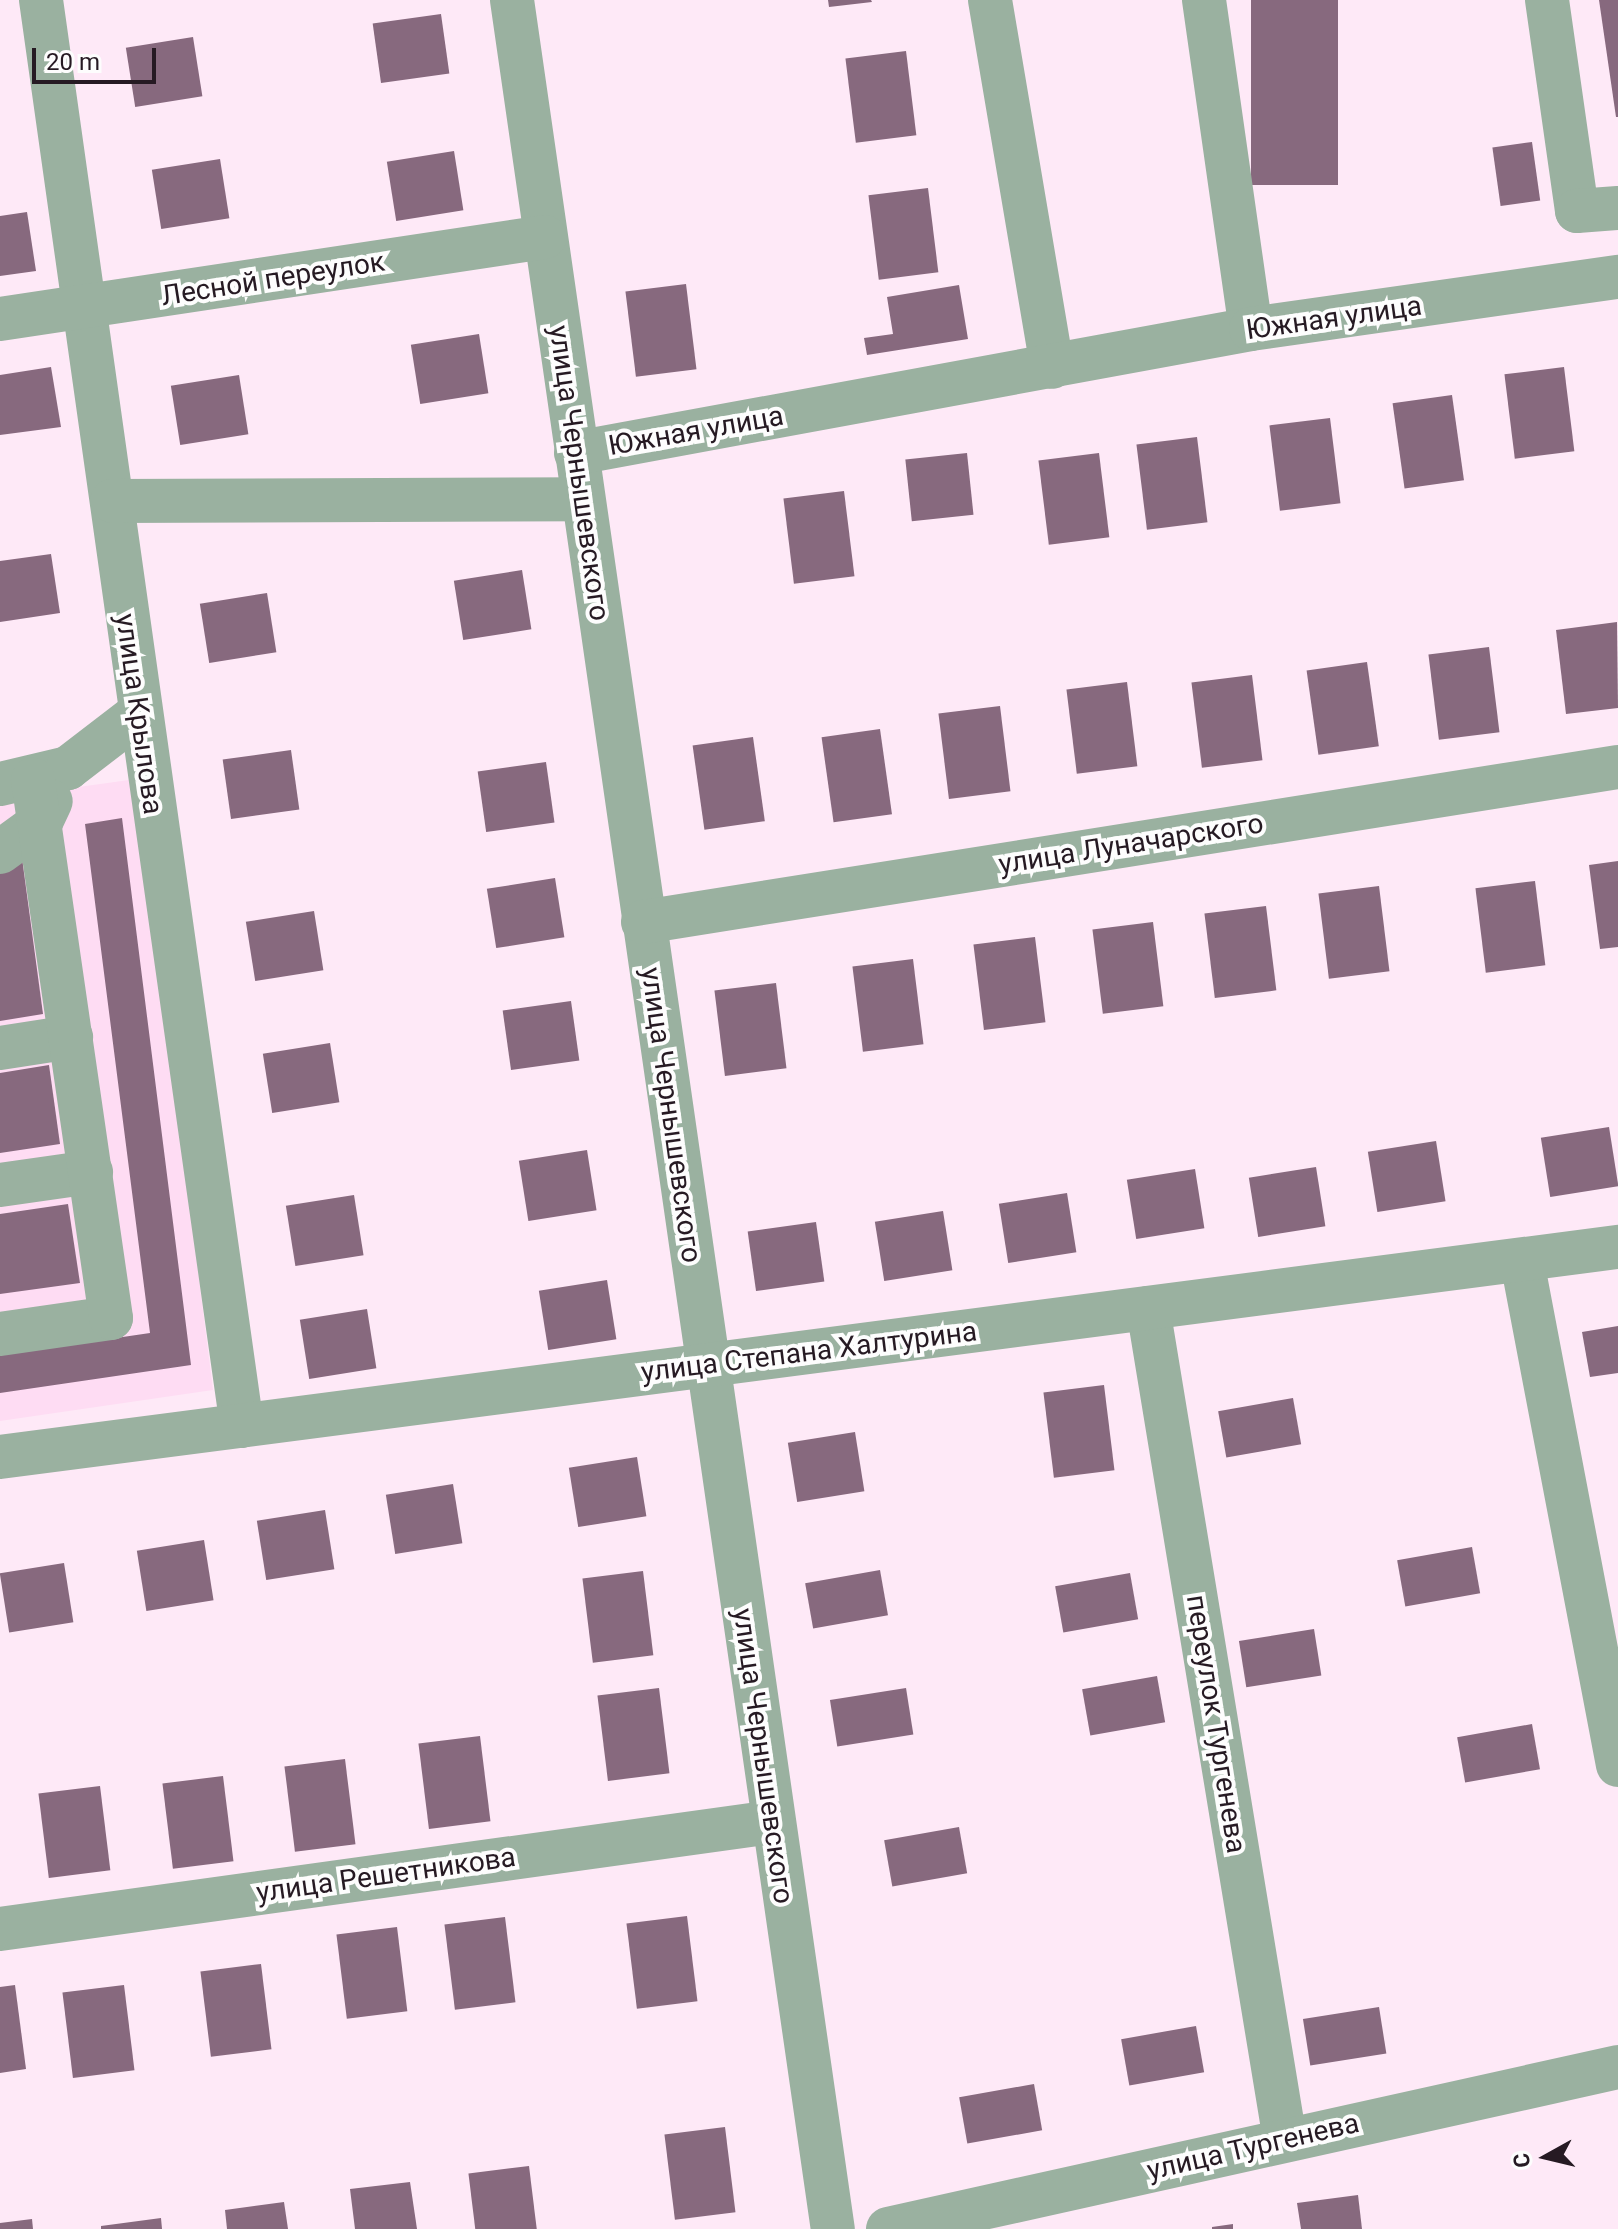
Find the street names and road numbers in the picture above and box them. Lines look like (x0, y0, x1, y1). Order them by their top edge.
street label: Лесной переулок (159, 245, 387, 313)
street label: Южная улица (1244, 289, 1424, 347)
street label: улица Чернышевского (542, 323, 616, 623)
street label: Южная улица (606, 399, 786, 463)
street label: улица Крылова (108, 611, 170, 817)
street label: улица Луначарского (996, 806, 1266, 882)
street label: улица Чернышевского (634, 965, 708, 1265)
street label: улица Степана Халтурина (639, 1315, 979, 1389)
street label: переулок Тургенева (1179, 1592, 1253, 1856)
street label: улица Чернышевского (726, 1606, 800, 1906)
street label: улица Решетникова (254, 1840, 518, 1910)
street label: улица Тургенева (1143, 2106, 1363, 2188)

